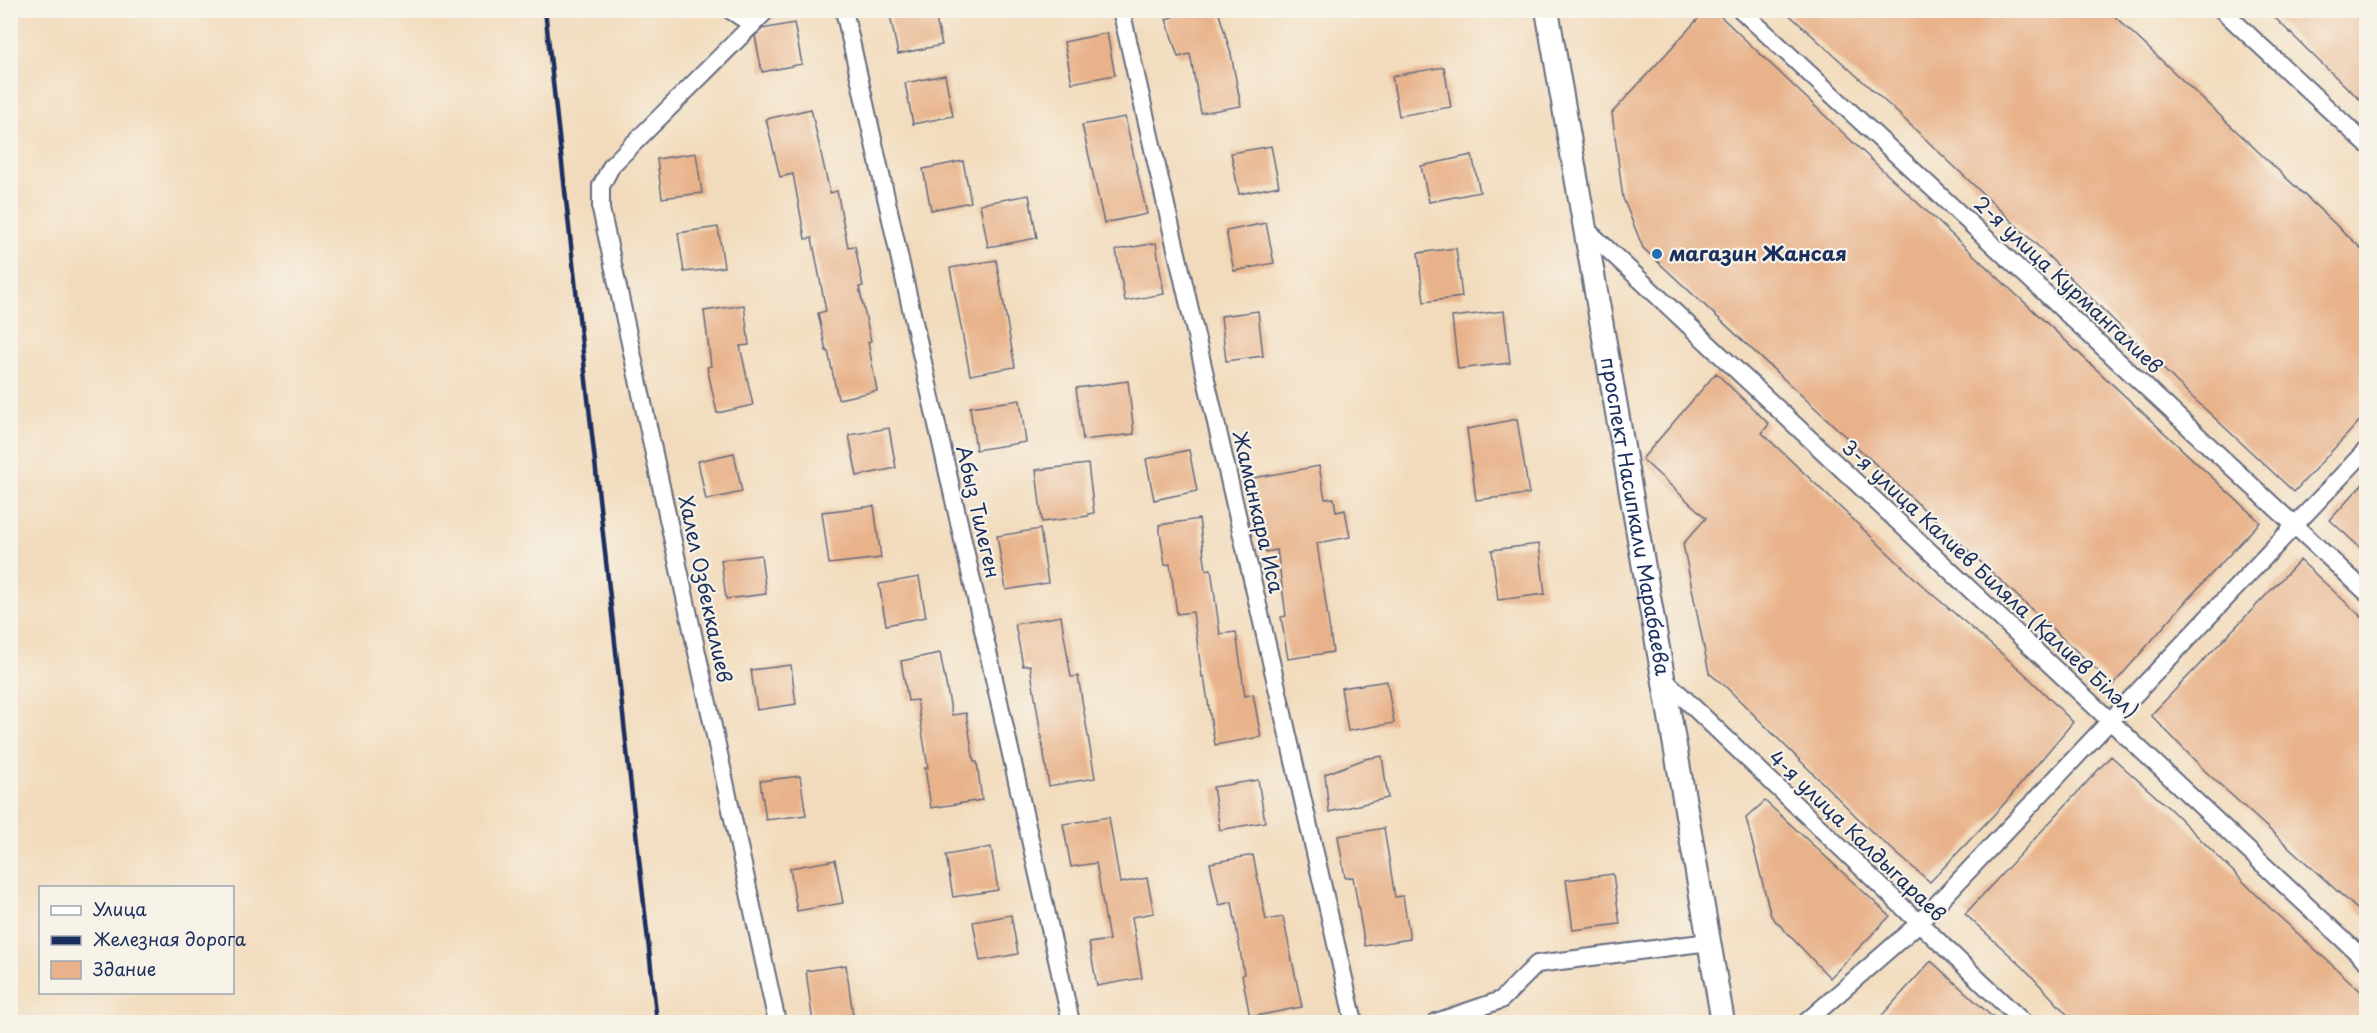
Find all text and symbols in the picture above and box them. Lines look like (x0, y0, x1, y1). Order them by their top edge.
street label: 2-я улица Курмангалиев (1967, 188, 2170, 380)
place label: магазин Жансая (1669, 238, 1847, 268)
marker: магазин Жансая (1650, 247, 1664, 261)
street label: проспект Насипкали Марабаева (1594, 355, 1679, 678)
street label: Жаманкара Иса (1226, 428, 1292, 596)
street label: 3-я улица Калиев Биляла (Қалиев Біләл) (1835, 432, 2146, 724)
street label: Абыз Тилеген (949, 442, 1009, 581)
street label: Халел Озбеккалиев (671, 492, 740, 685)
street label: 4-я улица Калдыгараев (1762, 742, 1953, 928)
legend (39, 886, 234, 994)
text: Улица (93, 895, 147, 922)
text: Железная дорога (93, 925, 247, 952)
text: Здание (93, 955, 156, 982)

